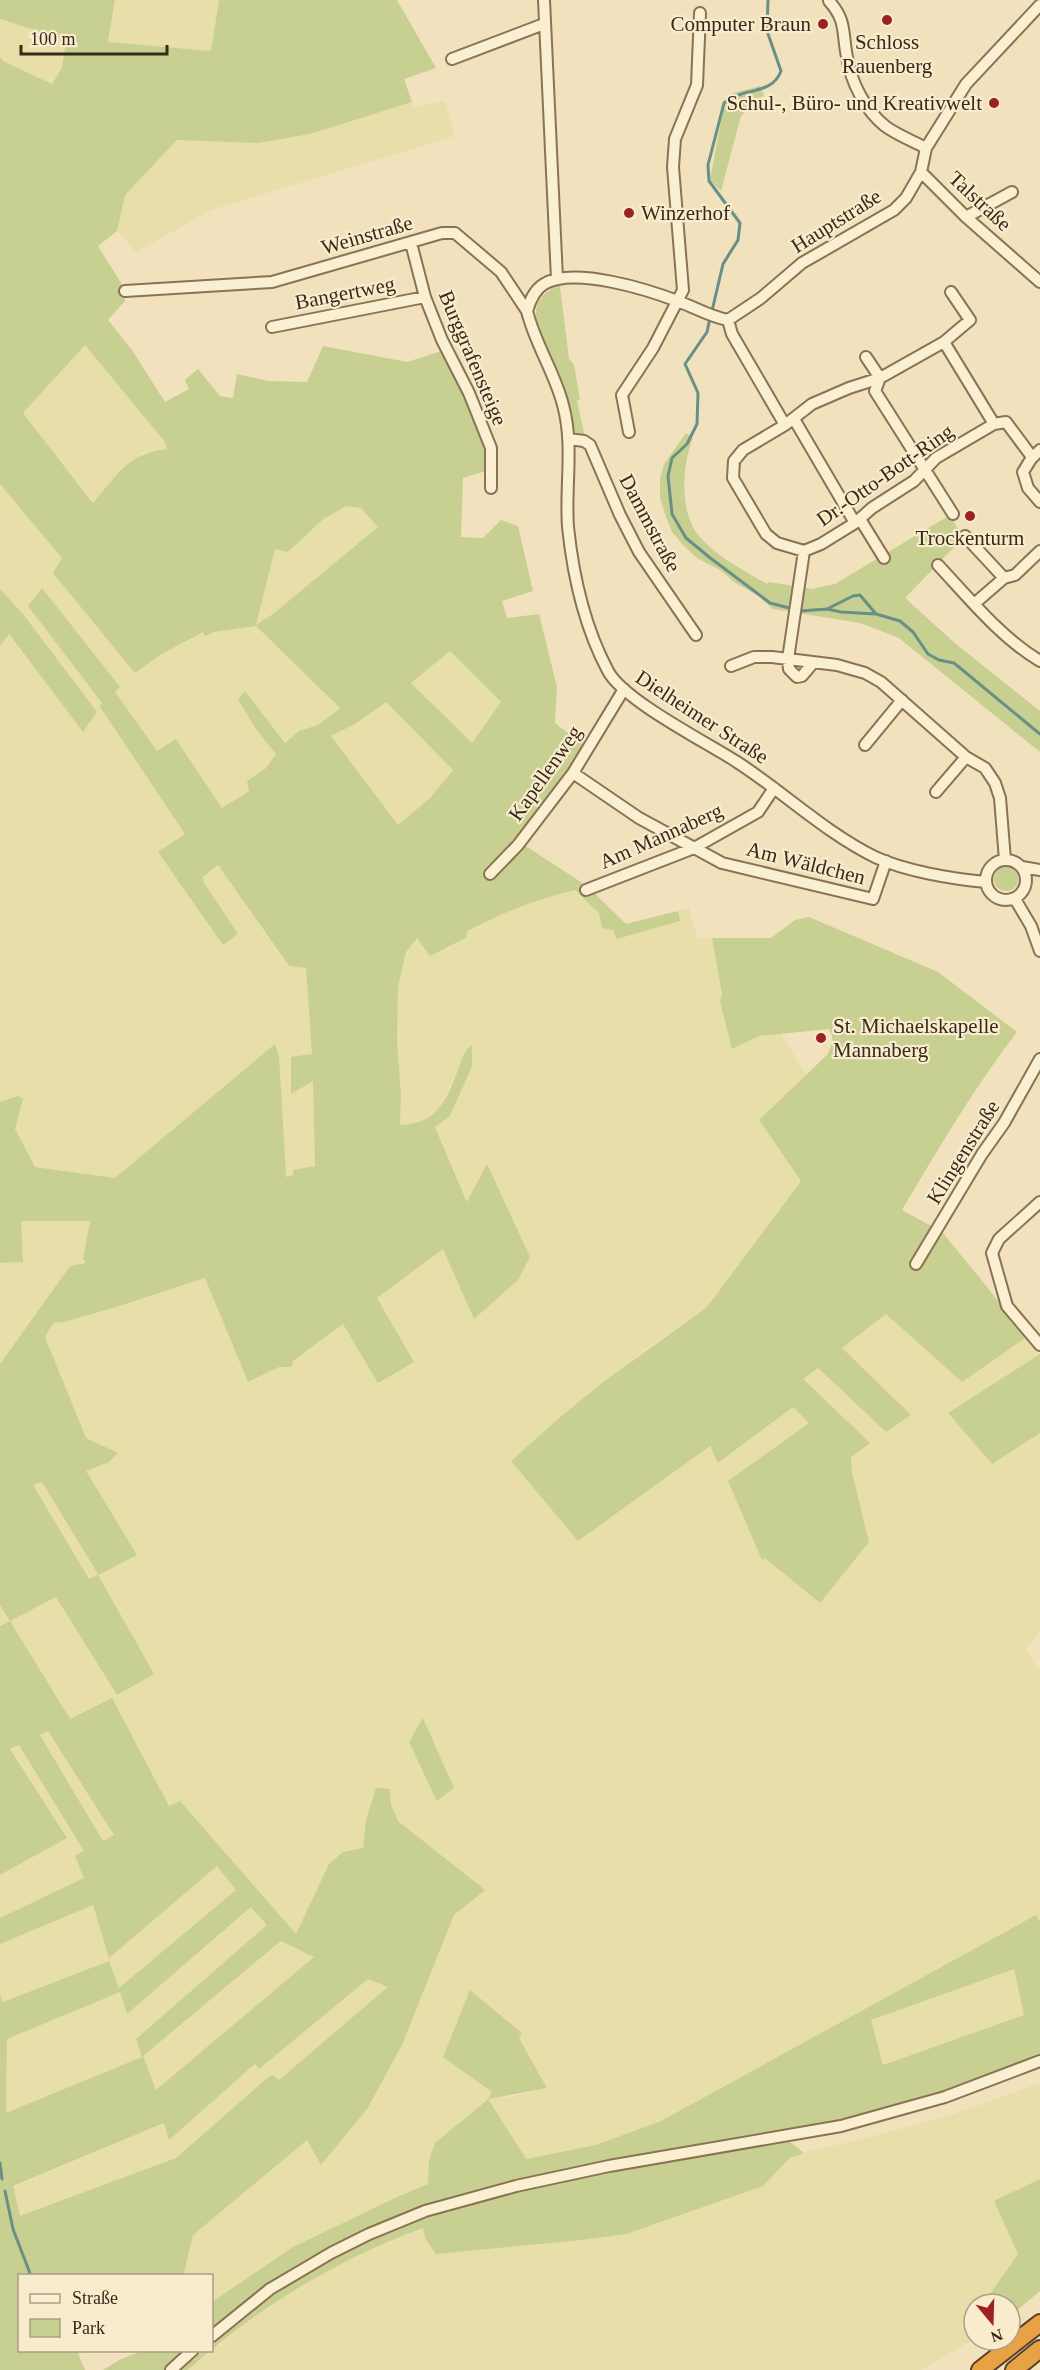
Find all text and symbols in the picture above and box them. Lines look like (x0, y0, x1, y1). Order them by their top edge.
place label: Computer Braun (670, 12, 811, 36)
marker: Schloss Rauenberg (880, 13, 894, 27)
marker: Computer Braun (816, 17, 830, 31)
scale bar (21, 18, 166, 56)
text: 100 m (30, 29, 76, 49)
place label: Schloss Rauenberg (842, 30, 933, 78)
place label: Schul-, Büro- und Kreativwelt (727, 91, 982, 115)
marker: Schul-, Büro- und Kreativwelt (987, 96, 1001, 110)
street label: Talstraße (944, 166, 1016, 236)
street label: Hauptstraße (787, 184, 885, 258)
place label: Winzerhof (641, 201, 730, 225)
marker: Winzerhof (622, 206, 636, 220)
street label: Weinstraße (319, 211, 415, 259)
street label: Bangertweg (293, 271, 398, 314)
street label: Burggrafensteige (434, 287, 512, 429)
street label: Dr.-Otto-Bott-Ring (812, 419, 958, 531)
street label: Dammstraße (614, 470, 686, 576)
marker: Trockenturm (963, 509, 977, 523)
place label: Trockenturm (916, 526, 1024, 550)
street label: Dielheimer Straße (631, 665, 773, 769)
street label: Kapellenweg (503, 720, 587, 825)
street label: Am Mannaberg (596, 798, 727, 874)
street label: Am Wäldchen (744, 837, 868, 889)
place label: St. Michaelskapelle Mannaberg (833, 1014, 999, 1062)
marker: St. Michaelskapelle Mannaberg (814, 1031, 828, 1045)
street label: Klingenstraße (922, 1096, 1004, 1208)
legend (18, 2274, 213, 2352)
text: Straße (72, 2288, 118, 2308)
north arrow (962, 2292, 1022, 2352)
text: Park (72, 2318, 105, 2338)
text: N (988, 2326, 1005, 2346)

